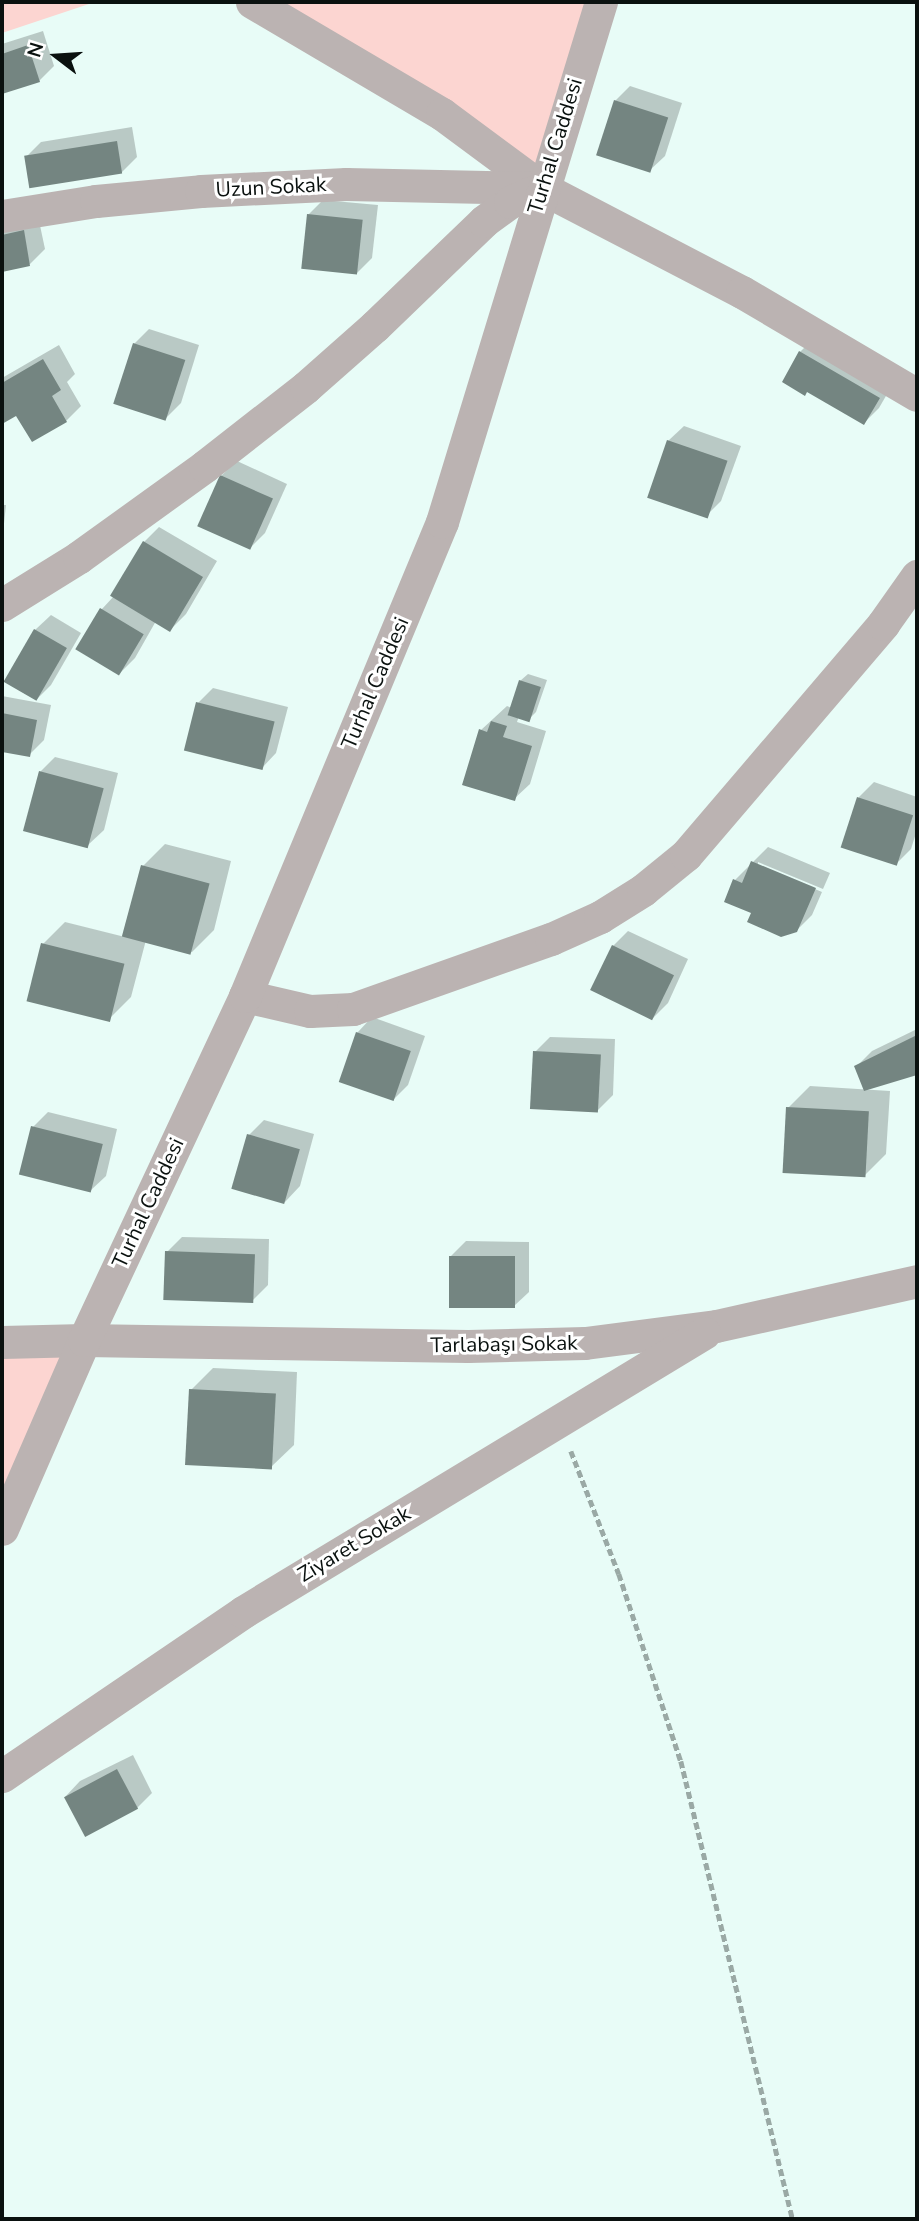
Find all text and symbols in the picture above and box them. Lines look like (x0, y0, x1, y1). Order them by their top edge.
north arrow (21, 21, 91, 91)
text: N (21, 39, 50, 60)
street label: Turhal Caddesi (522, 75, 588, 217)
street label: Uzun Sokak (215, 172, 327, 202)
street label: Turhal Caddesi (336, 613, 414, 753)
street label: Turhal Caddesi (107, 1134, 189, 1272)
street label: Tarlabaşı Sokak (430, 1330, 578, 1358)
street label: Ziyaret Sokak (293, 1501, 415, 1587)

